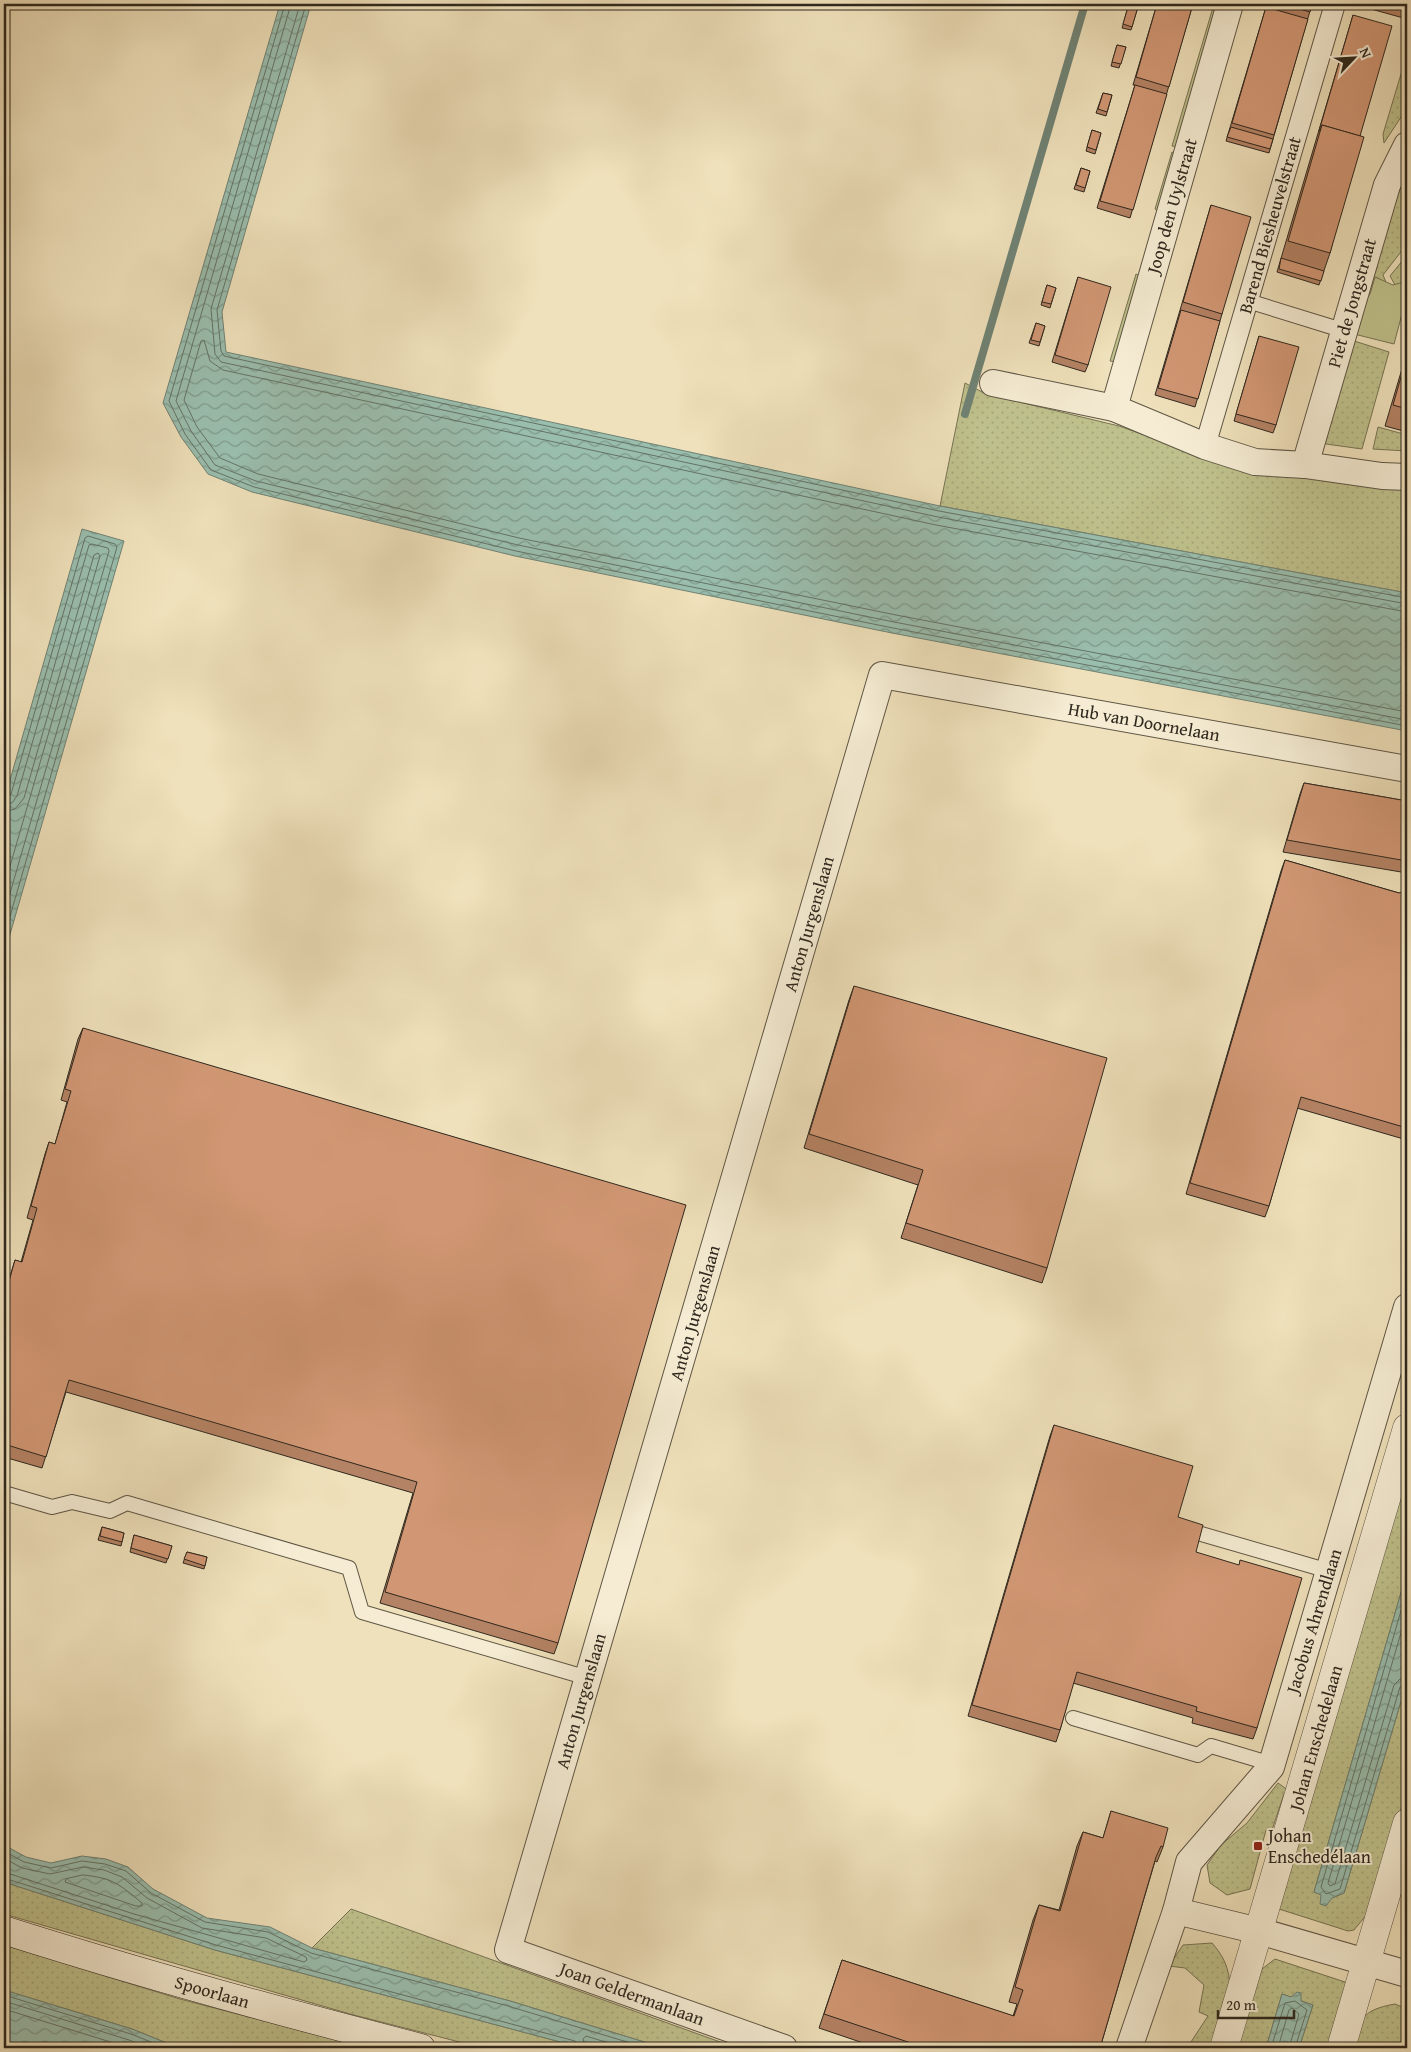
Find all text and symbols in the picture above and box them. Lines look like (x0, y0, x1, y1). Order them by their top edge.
north arrow (1328, 32, 1378, 82)
text: N (1355, 44, 1377, 62)
street label: Barend Biesheuvelstraat (1231, 132, 1308, 317)
street label: Joop den Uylstraat (1139, 134, 1204, 279)
street label: Piet de Jongstraat (1320, 234, 1383, 371)
street label: Hub van Doornelaan (1066, 695, 1222, 748)
street label: Anton Jurgenslaan (776, 853, 841, 995)
street label: Anton Jurgenslaan (662, 1242, 727, 1384)
street label: Jacobus Ahrendlaan (1278, 1545, 1348, 1698)
street label: Anton Jurgenslaan (548, 1630, 613, 1772)
street label: Johan Enschedelaan (1281, 1662, 1349, 1816)
place label: Johan Enschedélaan (1266, 1822, 1371, 1870)
marker: Johan Enschedélaan (1252, 1840, 1264, 1852)
street label: Joan Geldermanlaan (554, 1954, 708, 2032)
street label: Spoorlaan (172, 1968, 253, 2015)
scale bar (1218, 1987, 1295, 2019)
text: 20 m (1226, 1994, 1257, 2015)

